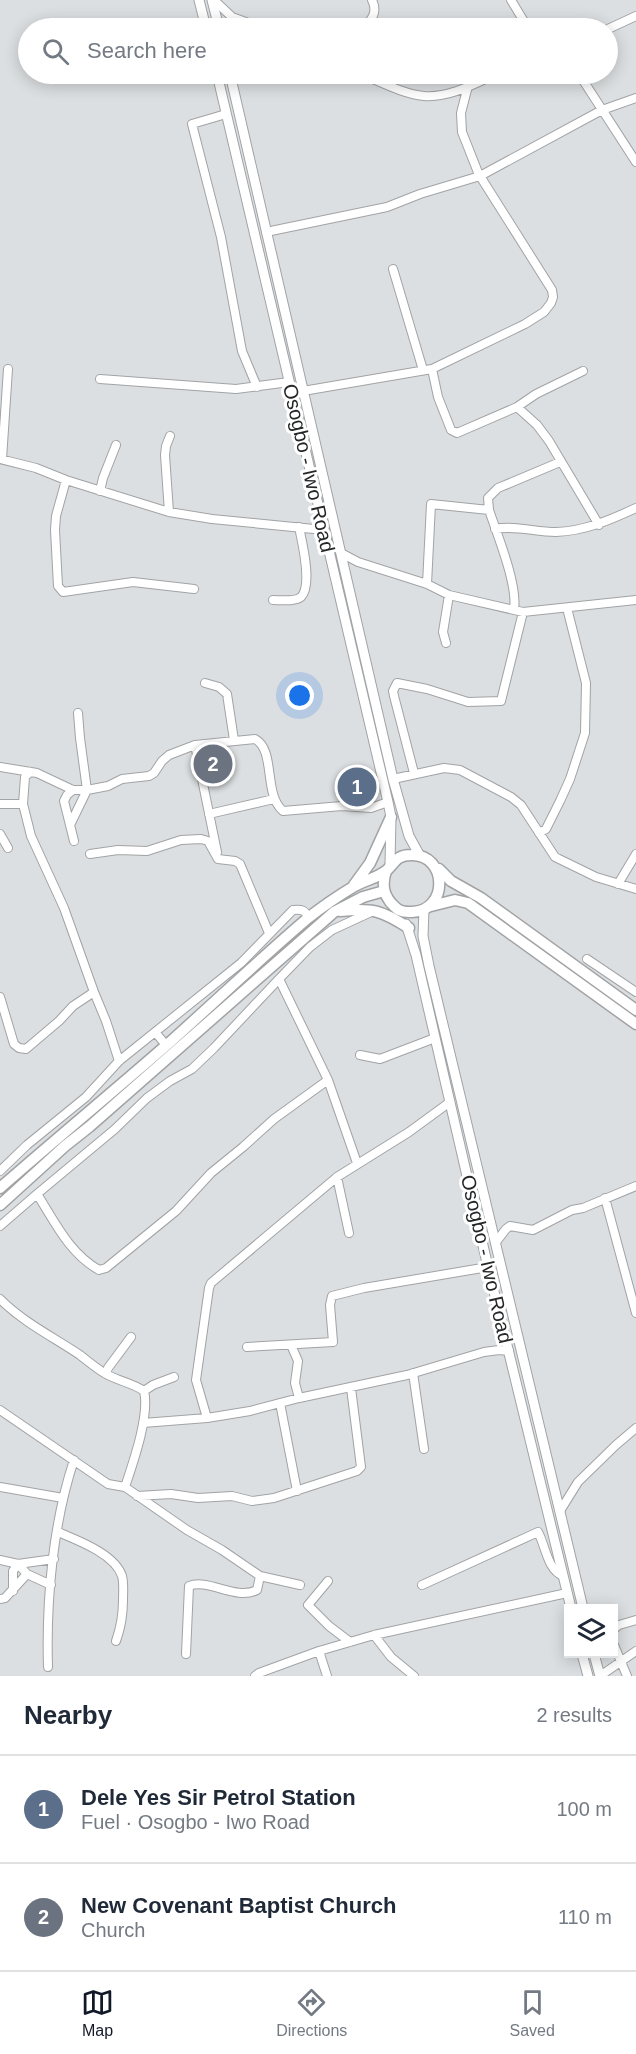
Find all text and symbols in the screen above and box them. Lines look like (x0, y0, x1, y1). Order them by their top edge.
search box (18, 18, 618, 84)
icon: search (39, 35, 72, 68)
text: Search here (87, 38, 207, 63)
street label: Osogbo - Iwo Road (279, 382, 339, 554)
your location (285, 681, 314, 710)
pin: 2 (194, 742, 232, 786)
pin: 1 (338, 764, 376, 810)
street label: Osogbo - Iwo Road (457, 1173, 517, 1345)
map controls (564, 1604, 618, 1658)
button: layers (564, 1604, 618, 1658)
text: Nearby (24, 1700, 112, 1730)
text: 2 results (536, 1704, 612, 1726)
text: Dele Yes Sir Petrol Station (81, 1785, 356, 1810)
text: 1 (38, 1798, 49, 1820)
text: 100 m (556, 1798, 612, 1820)
text: Fuel · Osogbo - Iwo Road (81, 1811, 310, 1833)
text: New Covenant Baptist Church (81, 1893, 396, 1918)
text: 2 (38, 1906, 49, 1928)
text: 110 m (558, 1906, 612, 1928)
text: Church (81, 1919, 145, 1941)
tab: Map (81, 1986, 114, 2040)
tab: Directions (276, 1986, 347, 2040)
tab: Saved (510, 1986, 555, 2040)

